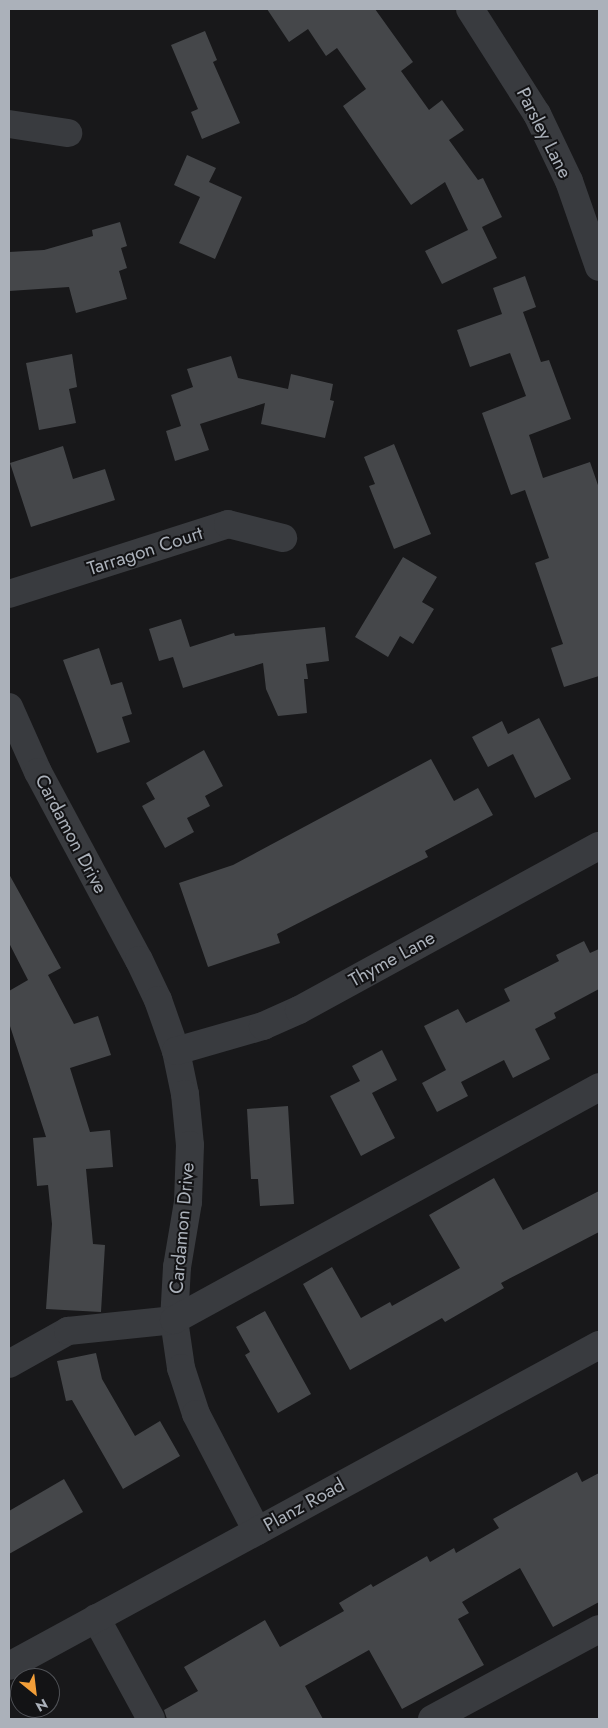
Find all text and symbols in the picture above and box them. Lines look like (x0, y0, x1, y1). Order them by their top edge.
street label: Parsley Lane (511, 84, 577, 182)
street label: Tarragon Court (85, 522, 205, 580)
street label: Cardamon Drive (30, 770, 112, 898)
street label: Thyme Lane (345, 926, 439, 992)
street label: Cardamon Drive (165, 1161, 199, 1295)
street label: Planz Road (259, 1473, 349, 1537)
north arrow (10, 1668, 60, 1718)
text: N (32, 1694, 52, 1717)

